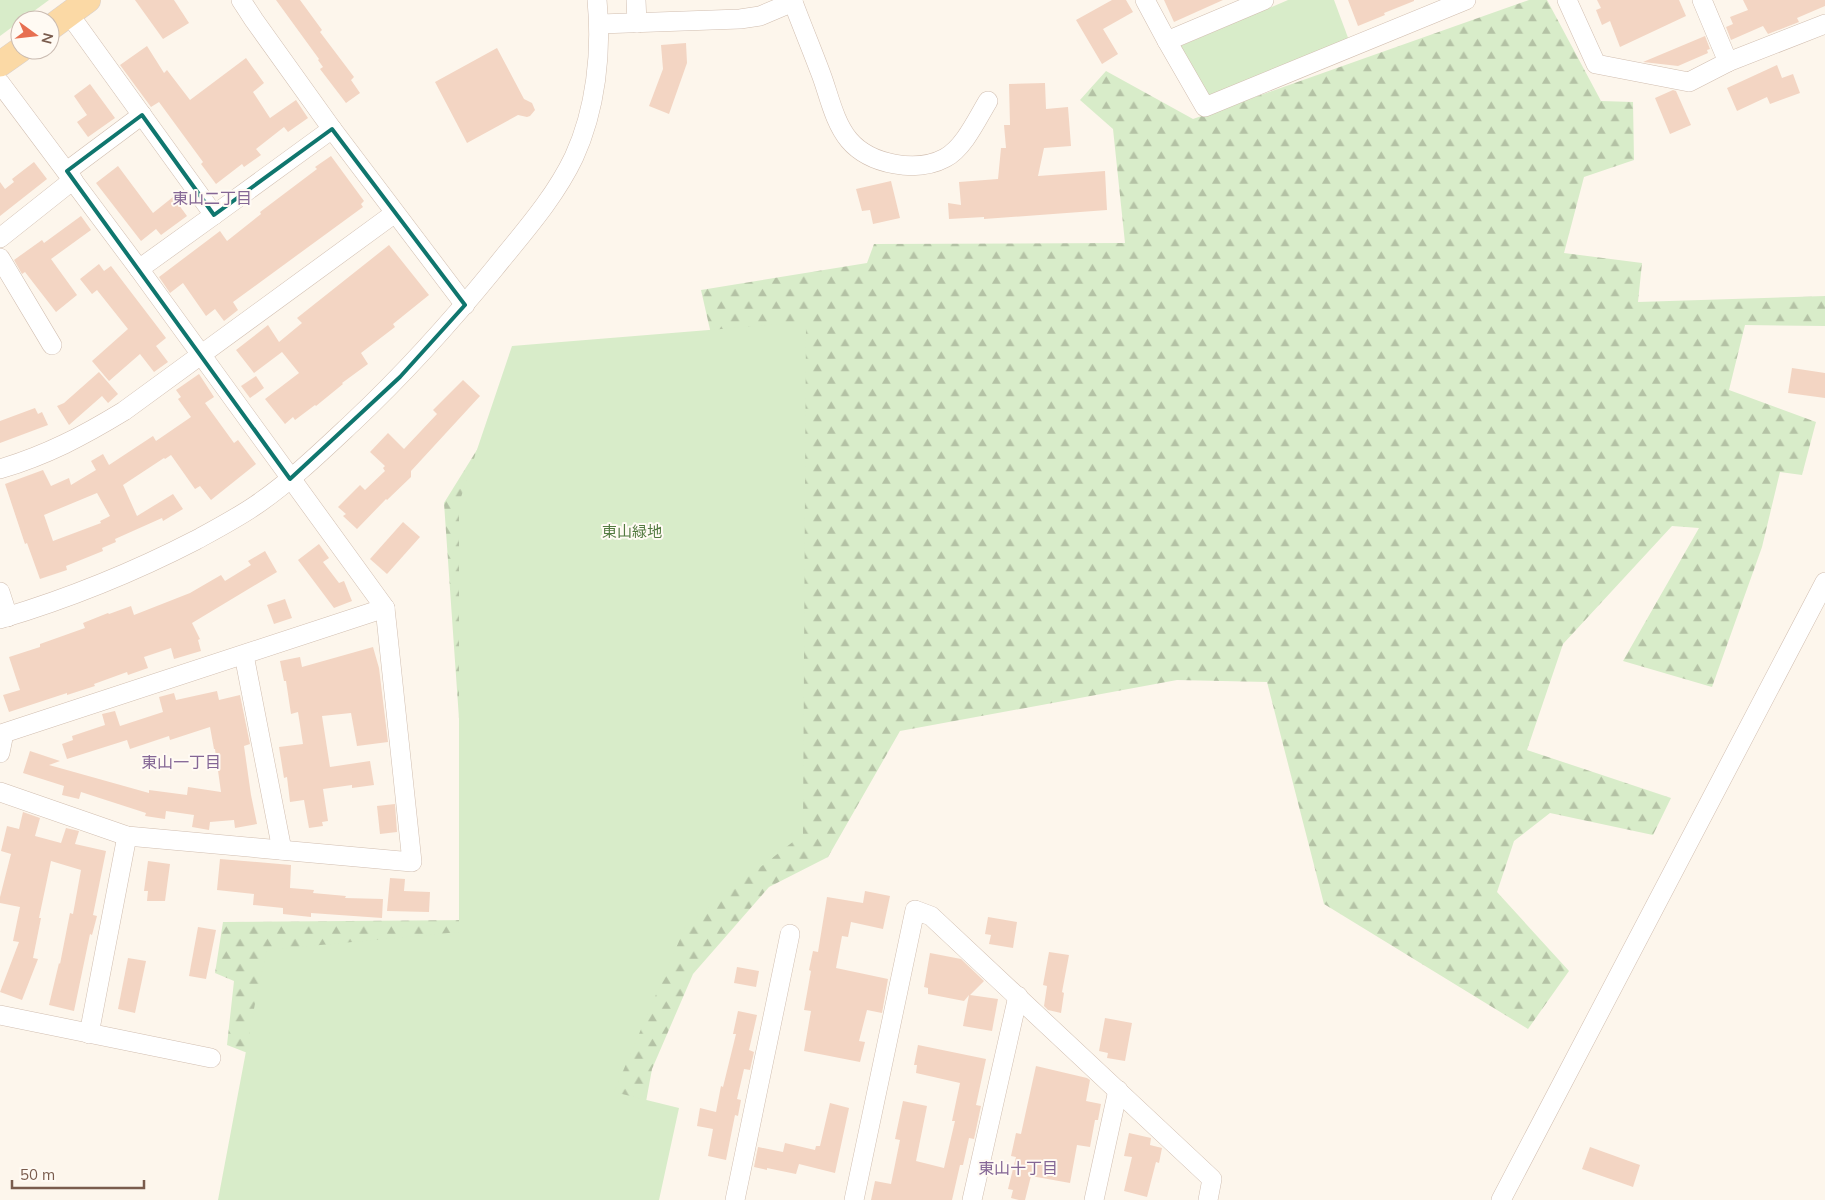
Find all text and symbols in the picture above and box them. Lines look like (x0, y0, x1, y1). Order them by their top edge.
north arrow (10, 10, 60, 60)
text: N (37, 31, 58, 46)
district label: 東山二丁目 (172, 188, 252, 208)
park label: 東山緑地 (602, 522, 662, 541)
district label: 東山一丁目 (141, 752, 221, 772)
scale bar (12, 1158, 145, 1190)
district label: 東山十丁目 (978, 1158, 1058, 1178)
text: 50 m (20, 1165, 55, 1184)

